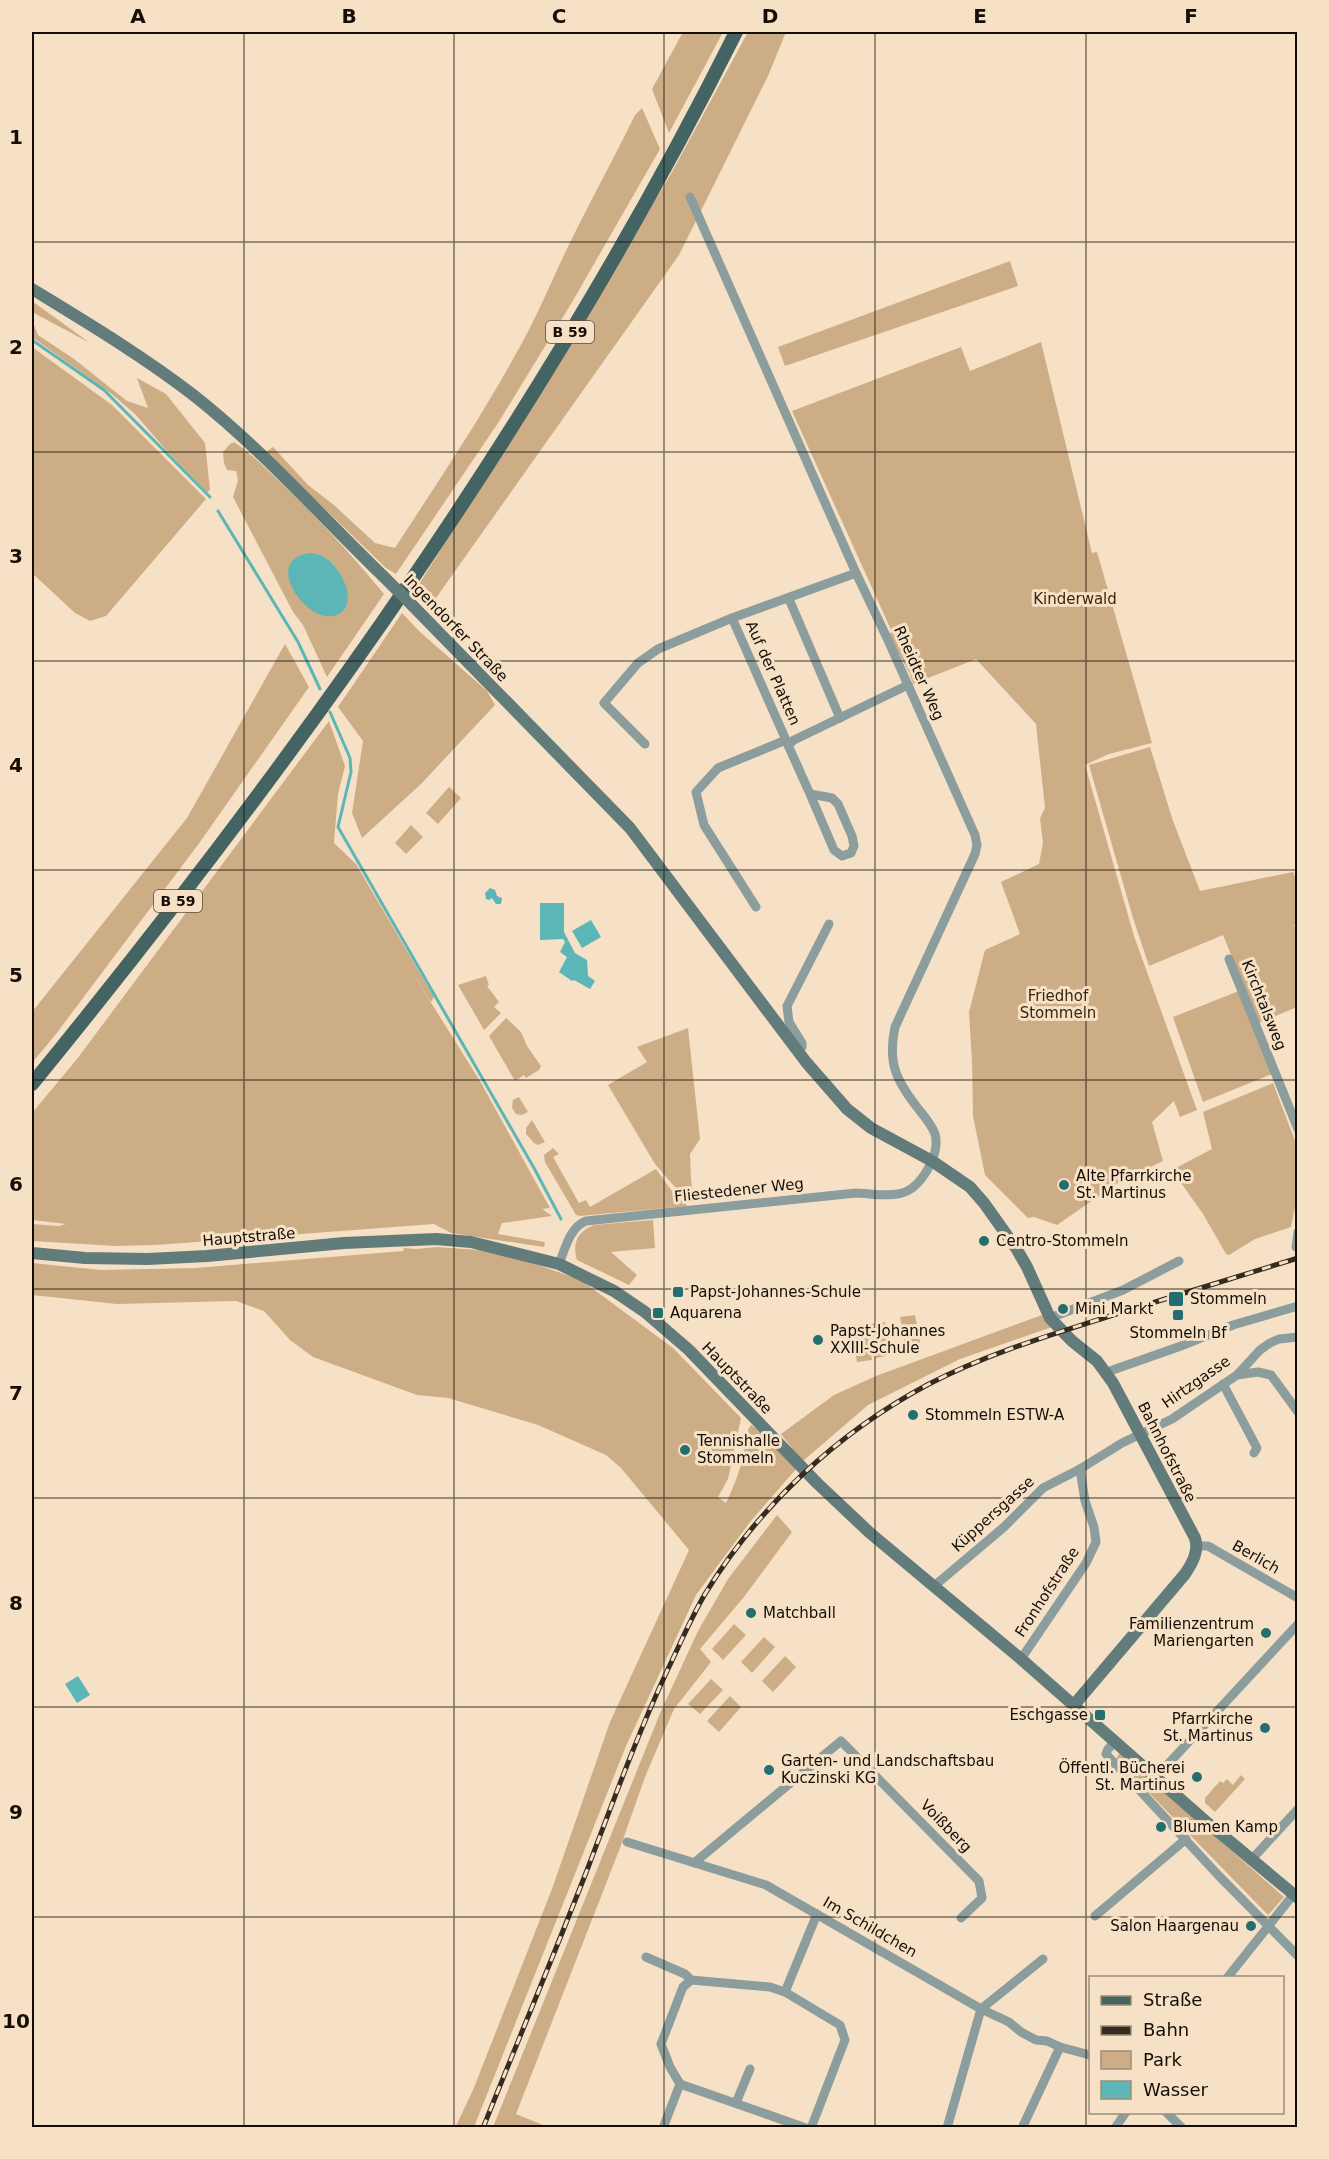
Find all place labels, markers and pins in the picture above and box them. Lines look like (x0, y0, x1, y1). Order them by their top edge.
place label: Alte Pfarrkirche St. Martinus (1076, 1167, 1192, 1202)
marker: Alte Pfarrkirche St. Martinus (1057, 1178, 1071, 1192)
place label: Centro-Stommeln (996, 1232, 1129, 1250)
marker: Centro-Stommeln (977, 1234, 991, 1248)
place label: Papst-Johannes-Schule (690, 1283, 861, 1301)
marker: Papst-Johannes-Schule (671, 1285, 685, 1299)
marker: Stommeln (1167, 1290, 1185, 1308)
place label: Stommeln (1190, 1290, 1267, 1308)
place label: Mini Markt (1075, 1300, 1154, 1318)
marker: Mini Markt (1056, 1302, 1070, 1316)
place label: Aquarena (670, 1304, 742, 1322)
marker: Aquarena (651, 1306, 665, 1320)
marker: Stommeln Bf (1171, 1308, 1185, 1322)
place label: Papst-Johannes XXIII-Schule (830, 1322, 946, 1357)
place label: Stommeln Bf (1129, 1324, 1227, 1342)
marker: Papst-Johannes XXIII-Schule (811, 1333, 825, 1347)
place label: Stommeln ESTW-A (925, 1406, 1065, 1424)
marker: Stommeln ESTW-A (906, 1408, 920, 1422)
place label: Tennishalle Stommeln (696, 1432, 780, 1467)
marker: Tennishalle Stommeln (678, 1443, 692, 1457)
place label: Matchball (763, 1604, 836, 1622)
marker: Matchball (744, 1606, 758, 1620)
place label: Familienzentrum Mariengarten (1129, 1615, 1254, 1650)
marker: Familienzentrum Mariengarten (1259, 1626, 1273, 1640)
place label: Eschgasse (1009, 1706, 1088, 1724)
marker: Eschgasse (1093, 1708, 1107, 1722)
place label: Pfarrkirche St. Martinus (1163, 1710, 1253, 1745)
marker: Pfarrkirche St. Martinus (1258, 1721, 1272, 1735)
place label: Garten- und Landschaftsbau Kuczinski KG (781, 1752, 994, 1787)
place label: Öffentl. Bücherei St. Martinus (1059, 1758, 1185, 1794)
marker: Garten- und Landschaftsbau Kuczinski KG (762, 1763, 776, 1777)
marker: Öffentl. Bücherei St. Martinus (1190, 1770, 1204, 1784)
place label: Blumen Kamp (1173, 1818, 1278, 1836)
marker: Blumen Kamp (1154, 1820, 1168, 1834)
place label: Salon Haargenau (1110, 1917, 1239, 1935)
marker: Salon Haargenau (1244, 1919, 1258, 1933)

